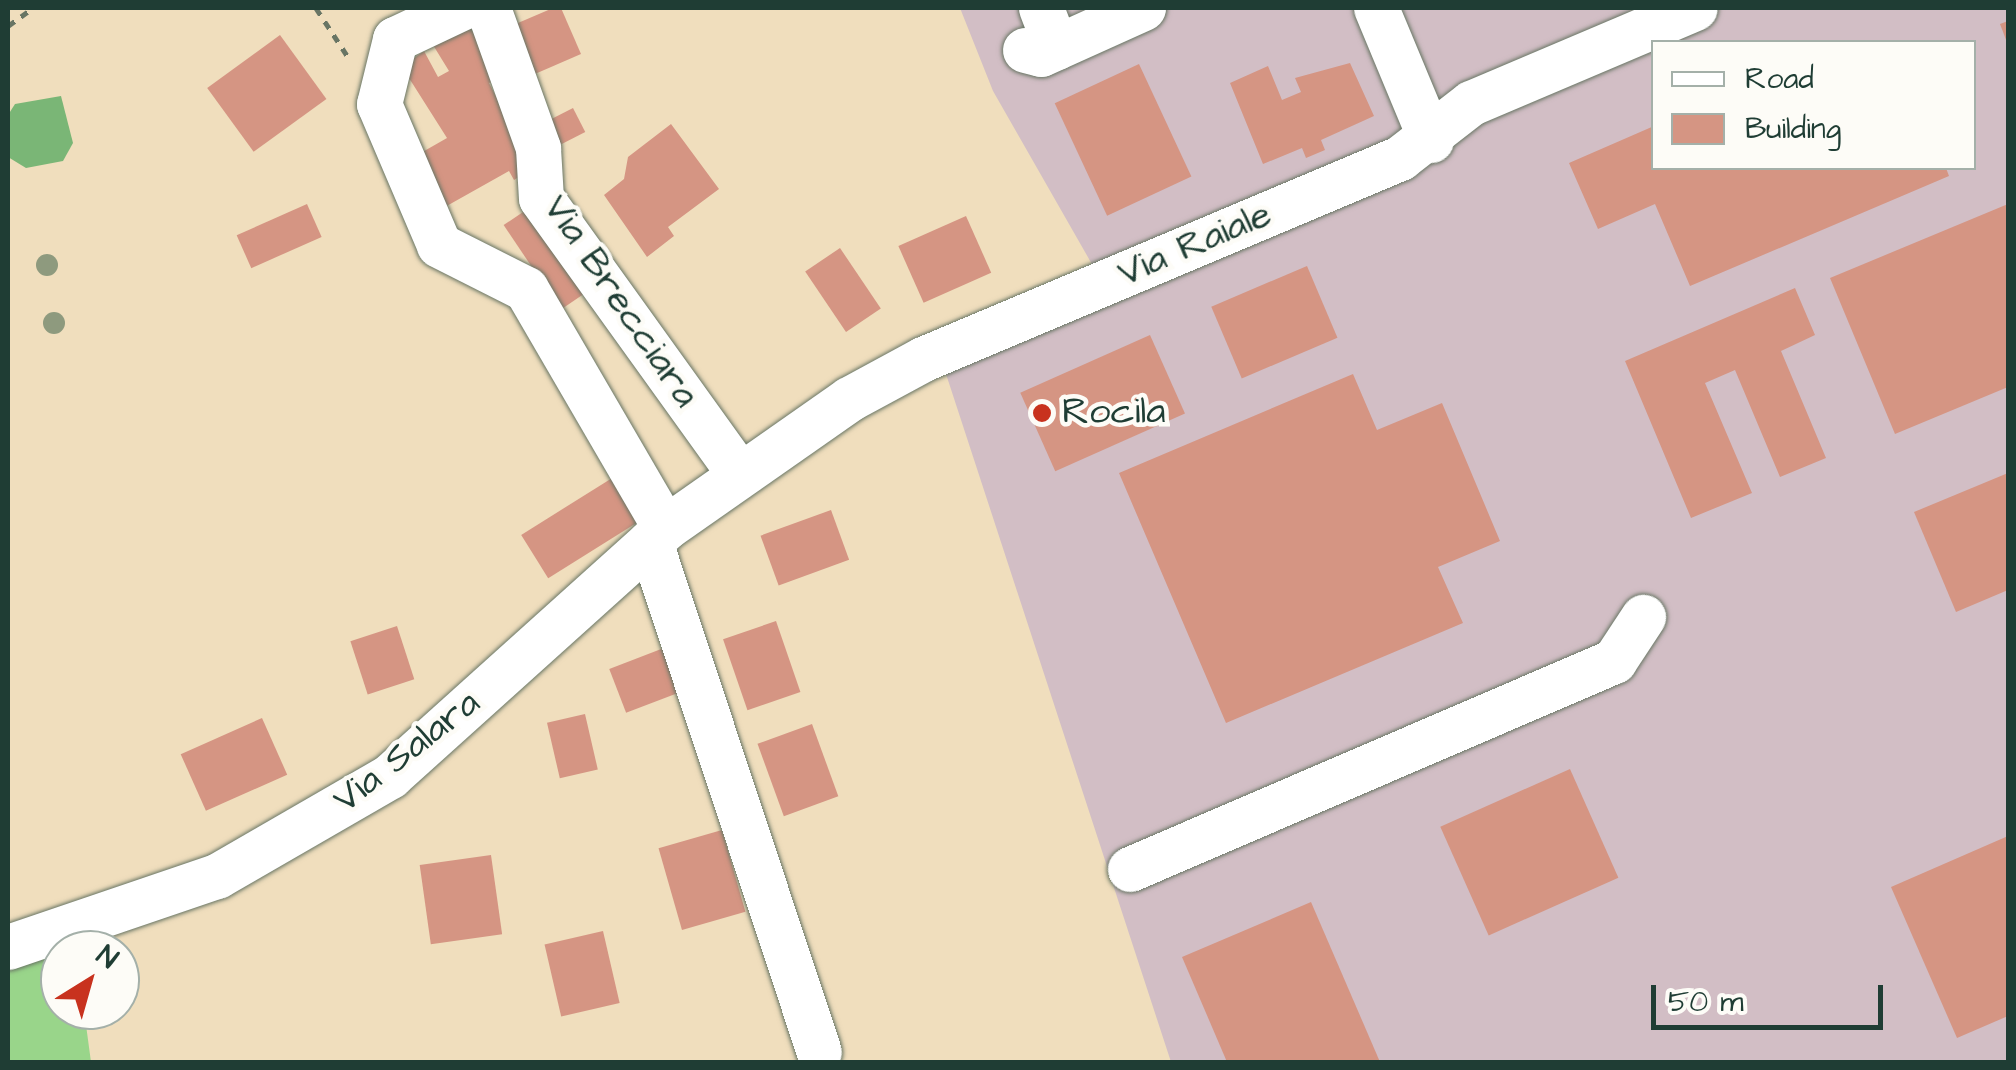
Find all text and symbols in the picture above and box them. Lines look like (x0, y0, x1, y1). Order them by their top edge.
legend (1651, 40, 1976, 170)
text: Road (1745, 58, 1814, 100)
text: Building (1745, 108, 1841, 150)
street label: Via Brecciara (532, 187, 708, 417)
street label: Via Raiale (1111, 192, 1279, 298)
place label: Rocila (1062, 390, 1166, 436)
marker: Rocila (1031, 402, 1053, 424)
street label: Via Salara (325, 681, 489, 823)
north arrow (40, 930, 140, 1030)
text: N (88, 936, 126, 978)
scale bar (1656, 965, 1888, 1027)
text: 50 m (1668, 981, 1744, 1023)

